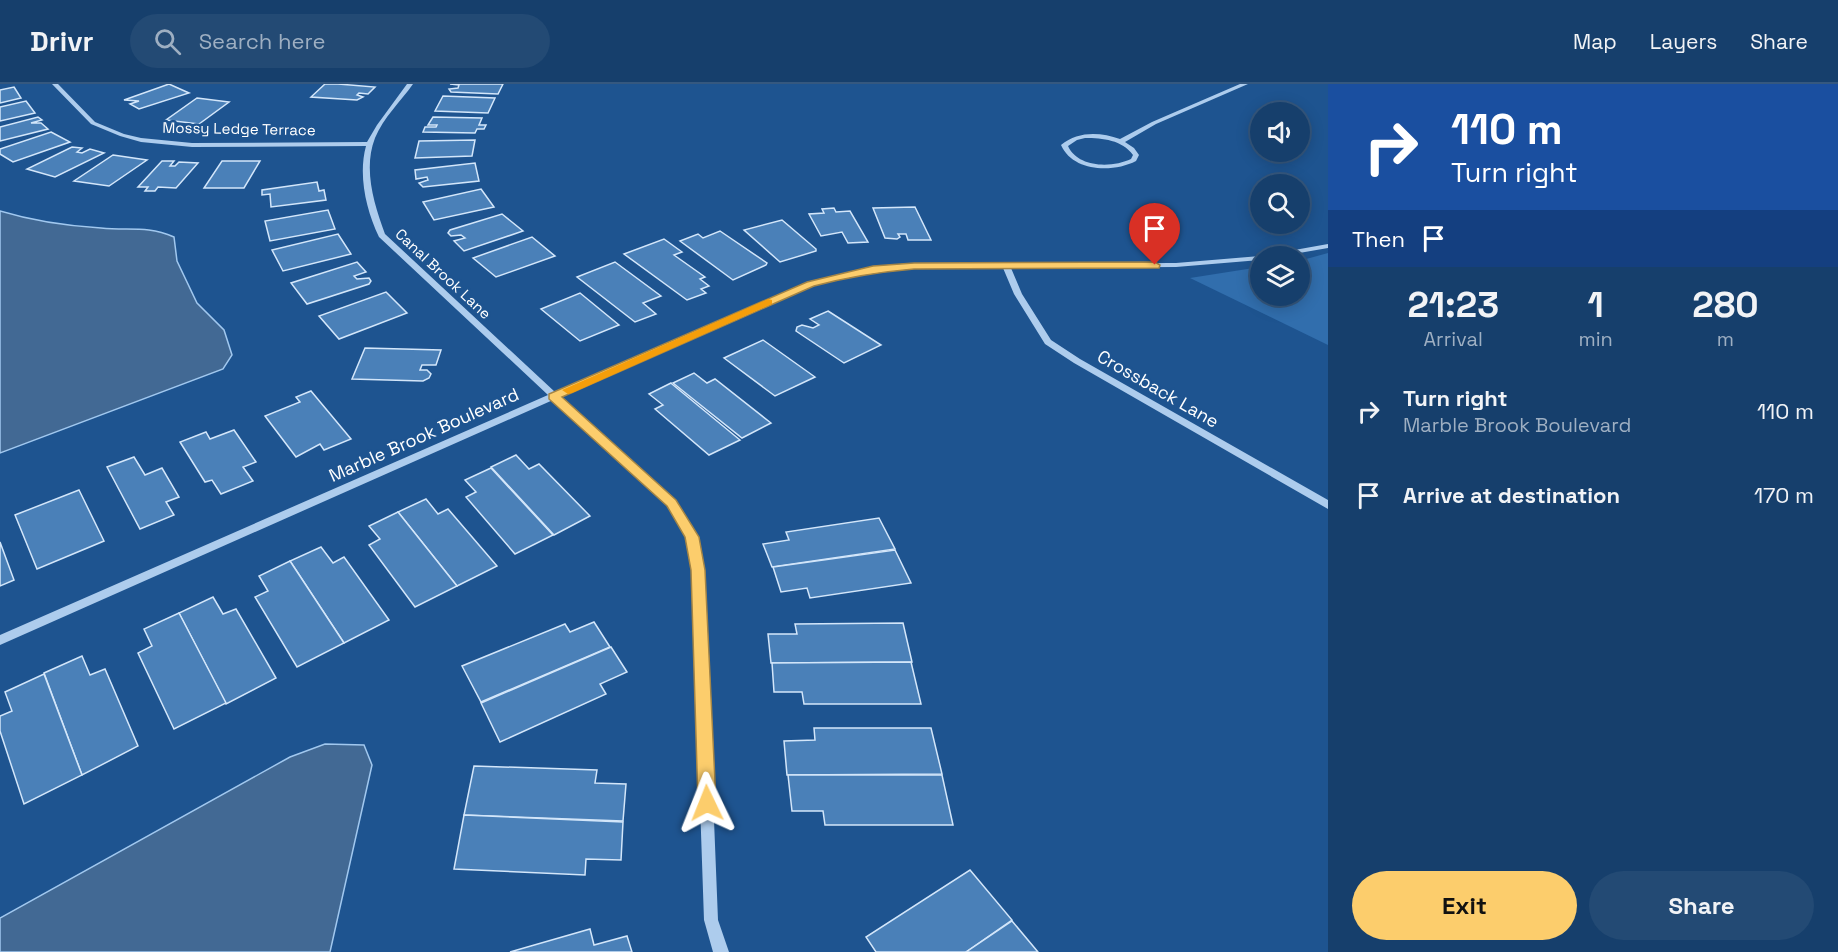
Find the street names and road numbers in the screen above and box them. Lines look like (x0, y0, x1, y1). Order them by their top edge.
street label: Mossy Ledge Terrace (162, 118, 316, 139)
street label: Canal Brook Lane (391, 224, 495, 323)
street label: Crossback Lane (1093, 344, 1223, 433)
street label: Marble Brook Boulevard (325, 382, 522, 487)

